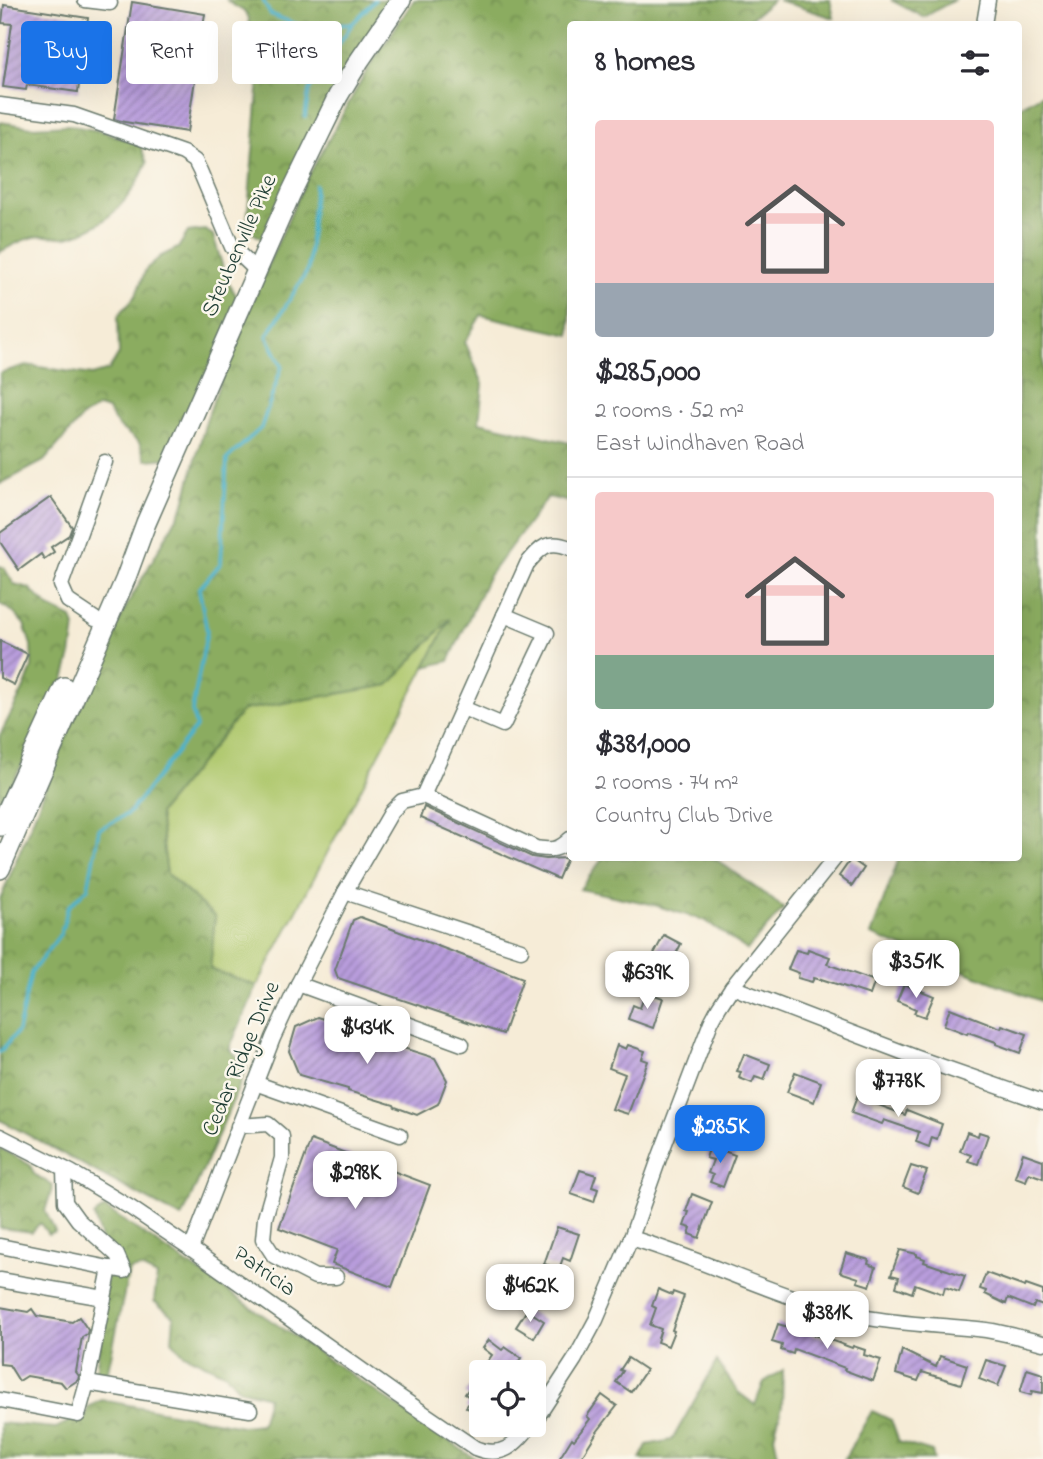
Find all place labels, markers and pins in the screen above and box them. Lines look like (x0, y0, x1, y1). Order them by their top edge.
pin: $351K (867, 940, 965, 1000)
pin: $639K (598, 951, 696, 1011)
pin: $434K (318, 1006, 416, 1066)
pin: $778K (849, 1060, 947, 1119)
pin: $285K (671, 1106, 769, 1165)
pin: $298K (306, 1152, 404, 1211)
pin: $462K (481, 1264, 579, 1324)
pin: $381K (778, 1292, 876, 1351)

